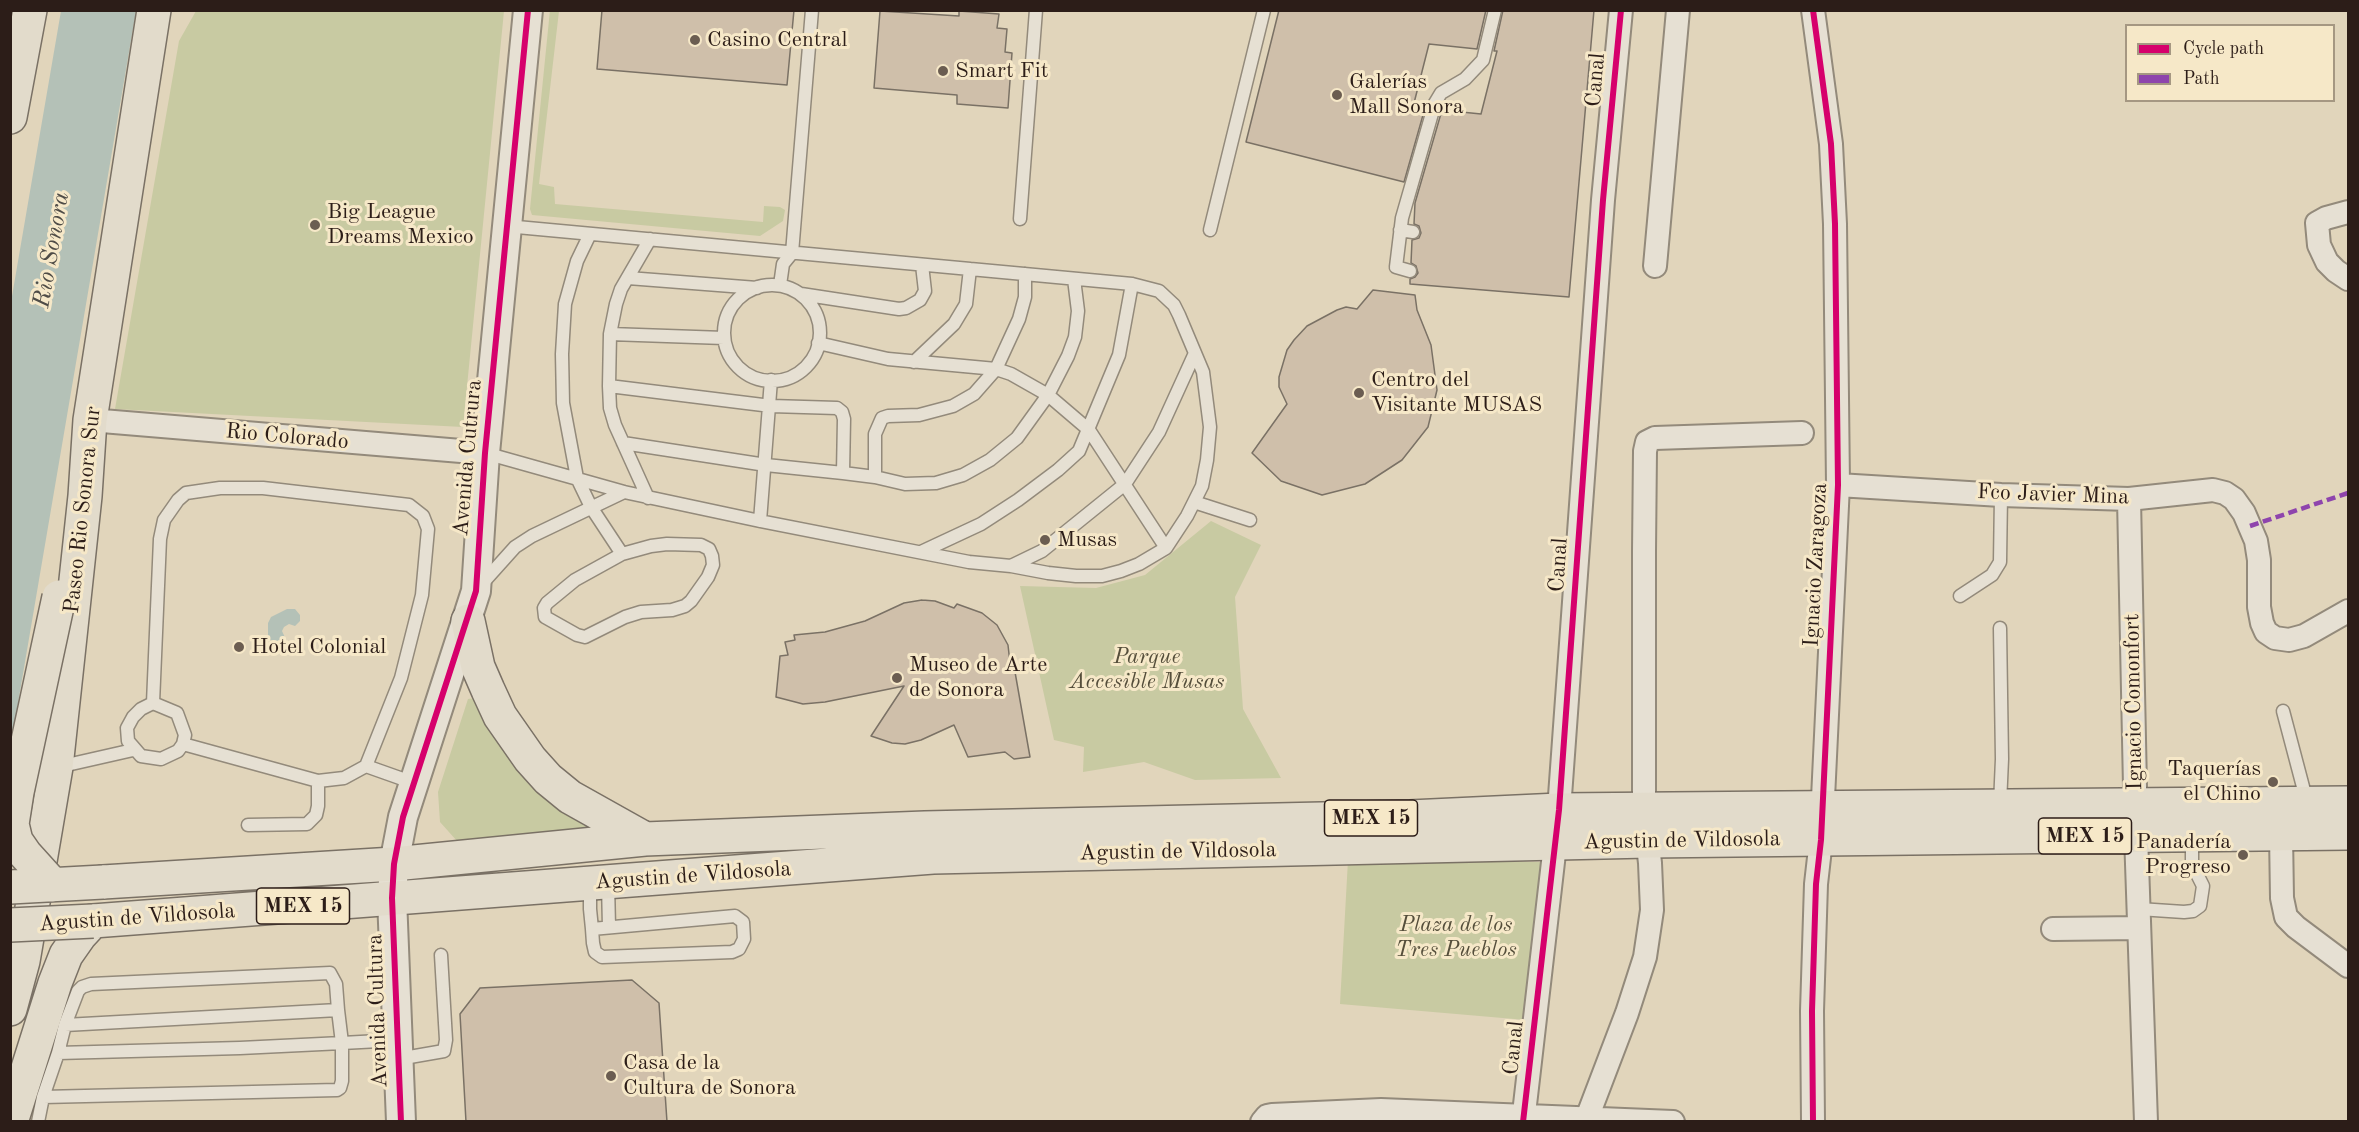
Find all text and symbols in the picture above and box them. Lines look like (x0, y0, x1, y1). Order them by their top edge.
legend (2125, 24, 2335, 102)
place label: Casino Central (707, 27, 847, 53)
marker: Casino Central (688, 33, 702, 47)
text: Cycle path (2183, 40, 2264, 58)
street label: Canal (1580, 52, 1612, 108)
place label: Smart Fit (955, 58, 1048, 84)
marker: Smart Fit (936, 64, 950, 78)
place label: Galerías Mall Sonora (1349, 69, 1464, 120)
text: Path (2183, 70, 2219, 88)
marker: Galerías Mall Sonora (1330, 88, 1344, 102)
water label: Rio Sonora (28, 190, 76, 310)
place label: Big League Dreams Mexico (327, 199, 474, 250)
marker: Big League Dreams Mexico (308, 218, 322, 232)
place label: Centro del Visitante MUSAS (1371, 367, 1542, 418)
street label: Avenida Cutrura (448, 378, 488, 538)
marker: Centro del Visitante MUSAS (1352, 386, 1366, 400)
street label: Paseo Rio Sonora Sur (59, 405, 107, 615)
street label: Rio Colorado (224, 418, 350, 456)
street label: Fco Javier Mina (1977, 479, 2129, 511)
street label: Ignacio Zaragoza (1799, 482, 1833, 648)
place label: Musas (1057, 527, 1117, 553)
marker: Musas (1038, 533, 1052, 547)
street label: Canal (1544, 537, 1574, 593)
street label: Ignacio Comonfort (2119, 613, 2149, 791)
place label: Hotel Colonial (251, 634, 386, 660)
marker: Hotel Colonial (232, 640, 246, 654)
park label: Parque Accesible Musas (1070, 644, 1224, 696)
place label: Museo de Arte de Sonora (909, 652, 1047, 704)
marker: Museo de Arte de Sonora (890, 671, 904, 685)
place label: Taquerías el Chino (2167, 756, 2261, 807)
marker: Taquerías el Chino (2266, 775, 2280, 789)
road number: MEX 15 (1324, 800, 1418, 836)
road number: MEX 15 (2038, 818, 2132, 854)
street label: Agustin de Vildosola (1583, 826, 1781, 856)
place label: Panadería Progreso (2136, 829, 2231, 880)
street label: Agustin de Vildosola (1079, 837, 1277, 867)
marker: Panadería Progreso (2236, 848, 2250, 862)
street label: Agustin de Vildosola (594, 856, 792, 896)
road number: MEX 15 (256, 888, 350, 924)
street label: Agustin de Vildosola (38, 898, 236, 938)
park label: Plaza de los Tres Pueblos (1395, 912, 1517, 963)
street label: Avenida Cultura (362, 933, 394, 1089)
street label: Canal (1498, 1020, 1530, 1076)
place label: Casa de la Cultura de Sonora (623, 1050, 796, 1102)
marker: Casa de la Cultura de Sonora (604, 1069, 618, 1083)

